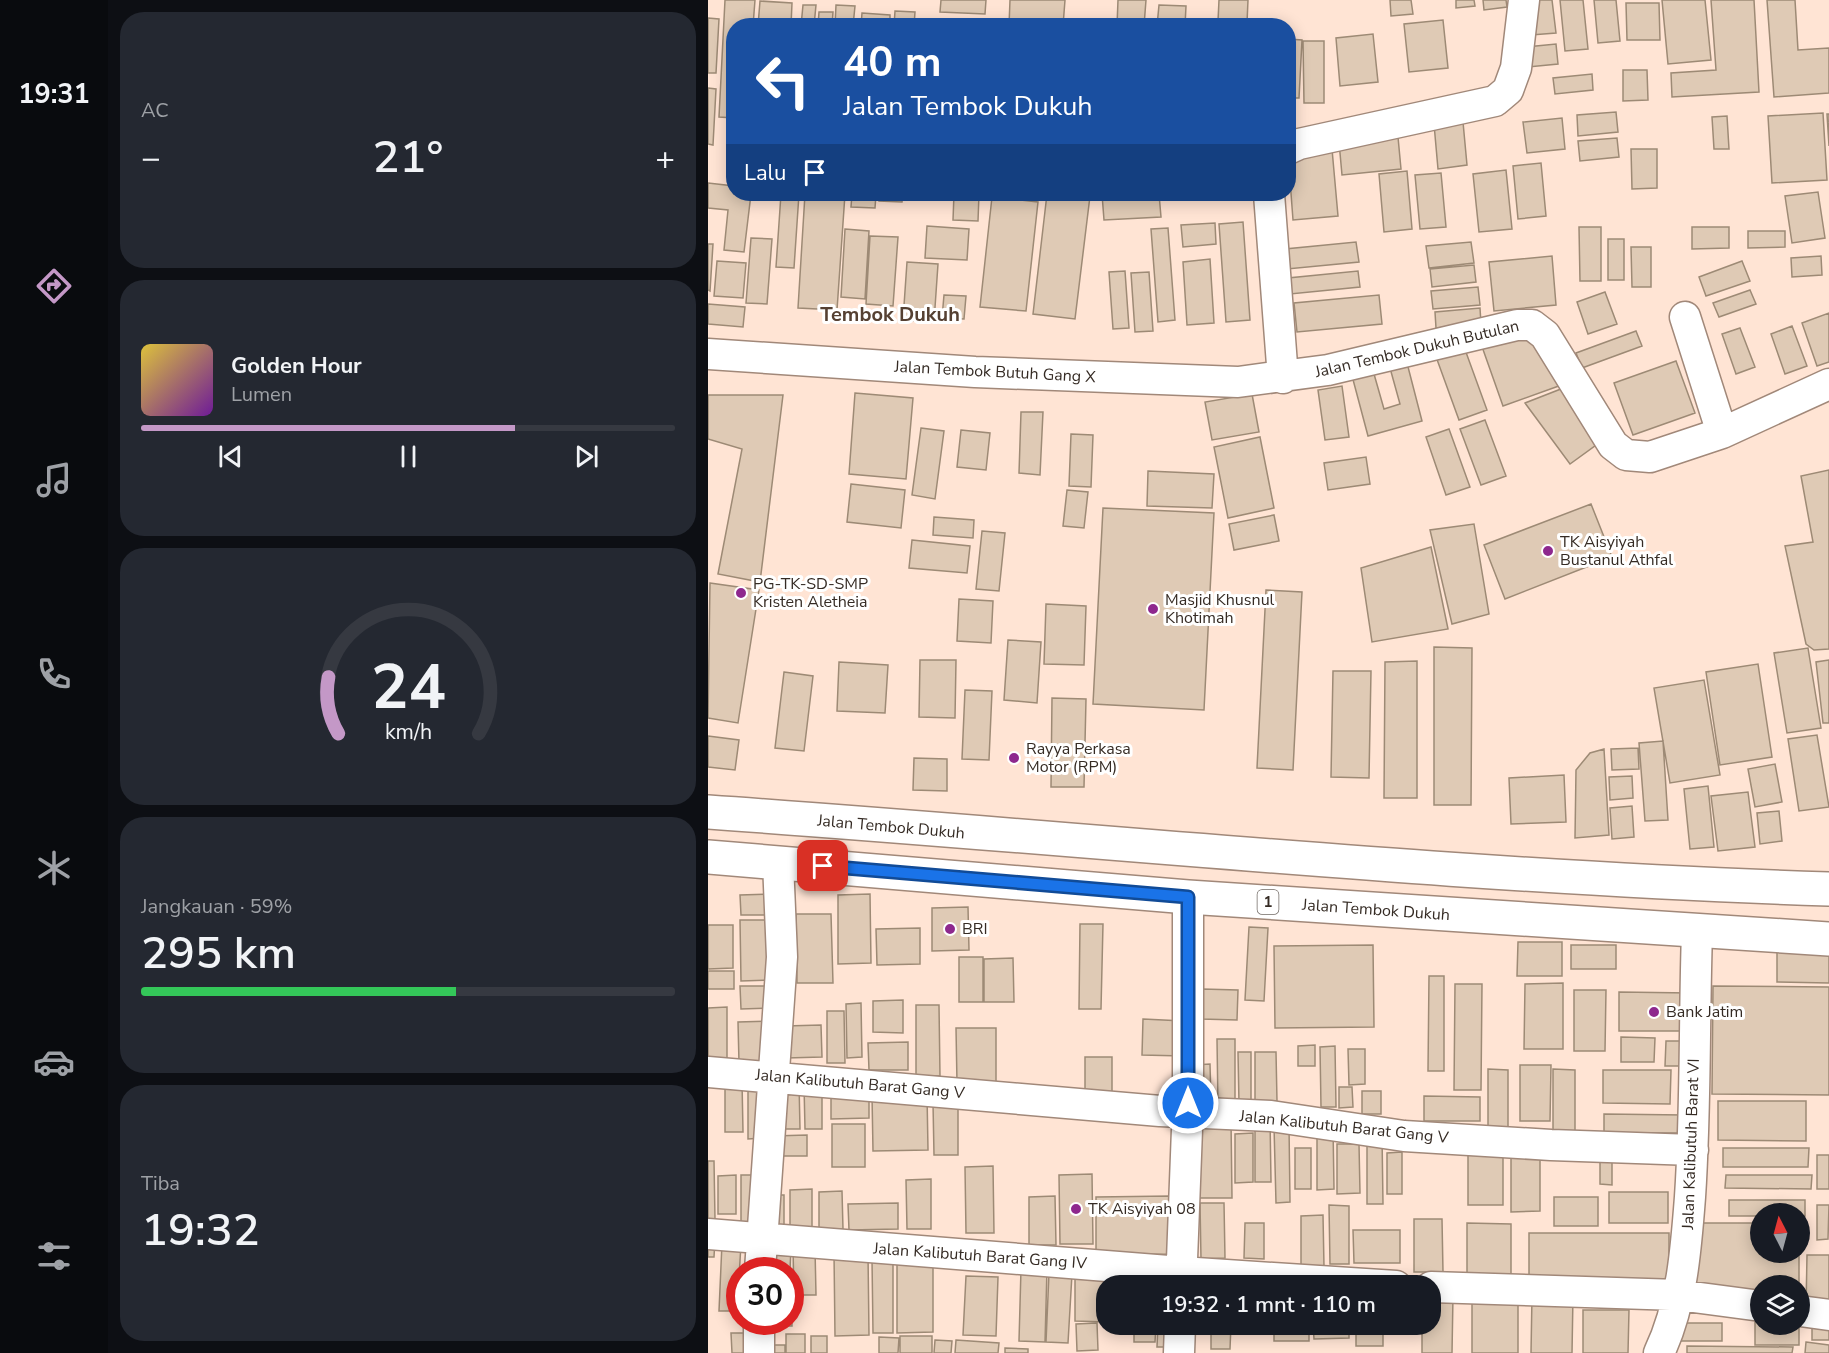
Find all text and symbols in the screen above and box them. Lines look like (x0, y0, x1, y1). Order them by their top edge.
text: 40 m (843, 34, 942, 91)
icon: left (744, 42, 822, 120)
text: 19:31 (18, 76, 90, 113)
text: Jalan Tembok Dukuh (843, 88, 1093, 125)
text: AC (141, 97, 169, 124)
text: 21° (373, 127, 443, 188)
text: − (141, 136, 161, 181)
text: + (655, 136, 675, 181)
icon: arrive (798, 156, 831, 189)
text: Lalu (744, 158, 786, 188)
icon: directions (33, 265, 75, 307)
district label: Tembok Dukuh (820, 301, 960, 328)
street label: Jalan Tembok Dukuh Butulan (1312, 315, 1521, 383)
text: Golden Hour (231, 351, 362, 381)
street label: Jalan Tembok Butuh Gang X (893, 356, 1097, 388)
text: Lumen (231, 381, 292, 408)
icon: previous (214, 440, 247, 473)
icon: pause (392, 440, 425, 473)
icon: next (570, 440, 603, 473)
icon: music (33, 459, 75, 501)
place label: TK Aisyiyah Bustanul Athfal (1560, 531, 1673, 571)
marker: TK Aisyiyah Bustanul Athfal (1541, 544, 1555, 558)
place label: PG-TK-SD-SMP Kristen Aletheia (753, 573, 868, 613)
marker: PG-TK-SD-SMP Kristen Aletheia (734, 586, 748, 600)
place label: Masjid Khusnul Khotimah (1165, 589, 1275, 629)
marker: Masjid Khusnul Khotimah (1146, 602, 1160, 616)
text: 24 (371, 645, 445, 730)
icon: phone (33, 653, 75, 695)
text: km/h (384, 717, 432, 747)
place label: Rayya Perkasa Motor (RPM) (1026, 738, 1131, 778)
marker: Rayya Perkasa Motor (RPM) (1007, 751, 1021, 765)
street label: Jalan Tembok Dukuh (815, 810, 966, 844)
pin (797, 840, 848, 891)
icon: climate (33, 847, 75, 889)
icon: arrive (806, 849, 839, 882)
road number: 1 (1258, 890, 1278, 914)
text: Jangkauan · 59% (141, 893, 292, 920)
street label: Jalan Tembok Dukuh (1300, 894, 1451, 926)
place label: BRI (962, 918, 988, 940)
marker: BRI (943, 922, 957, 936)
text: 295 km (141, 923, 296, 984)
place label: Bank Jatim (1666, 1001, 1743, 1023)
marker: Bank Jatim (1647, 1005, 1661, 1019)
icon: car (33, 1041, 75, 1083)
street label: Jalan Kalibutuh Barat VI (1677, 1058, 1705, 1231)
street label: Jalan Kalibutuh Barat Gang V (753, 1064, 966, 1104)
position arrow (1156, 1071, 1220, 1135)
street label: Jalan Kalibutuh Barat Gang V (1237, 1105, 1451, 1149)
text: Tiba (141, 1170, 180, 1197)
place label: TK Aisyiyah 08 (1088, 1198, 1196, 1220)
text: 19:32 (141, 1200, 260, 1261)
marker: TK Aisyiyah 08 (1069, 1202, 1083, 1216)
north arrow (1750, 1203, 1810, 1263)
map controls (1750, 1203, 1810, 1335)
icon: filters (33, 1235, 75, 1277)
street label: Jalan Kalibutuh Barat Gang IV (871, 1237, 1088, 1275)
speed limit sign: 30 (726, 1257, 804, 1335)
button: layers (1750, 1275, 1810, 1335)
text: 19:32 · 1 mnt · 110 m (1161, 1290, 1376, 1320)

